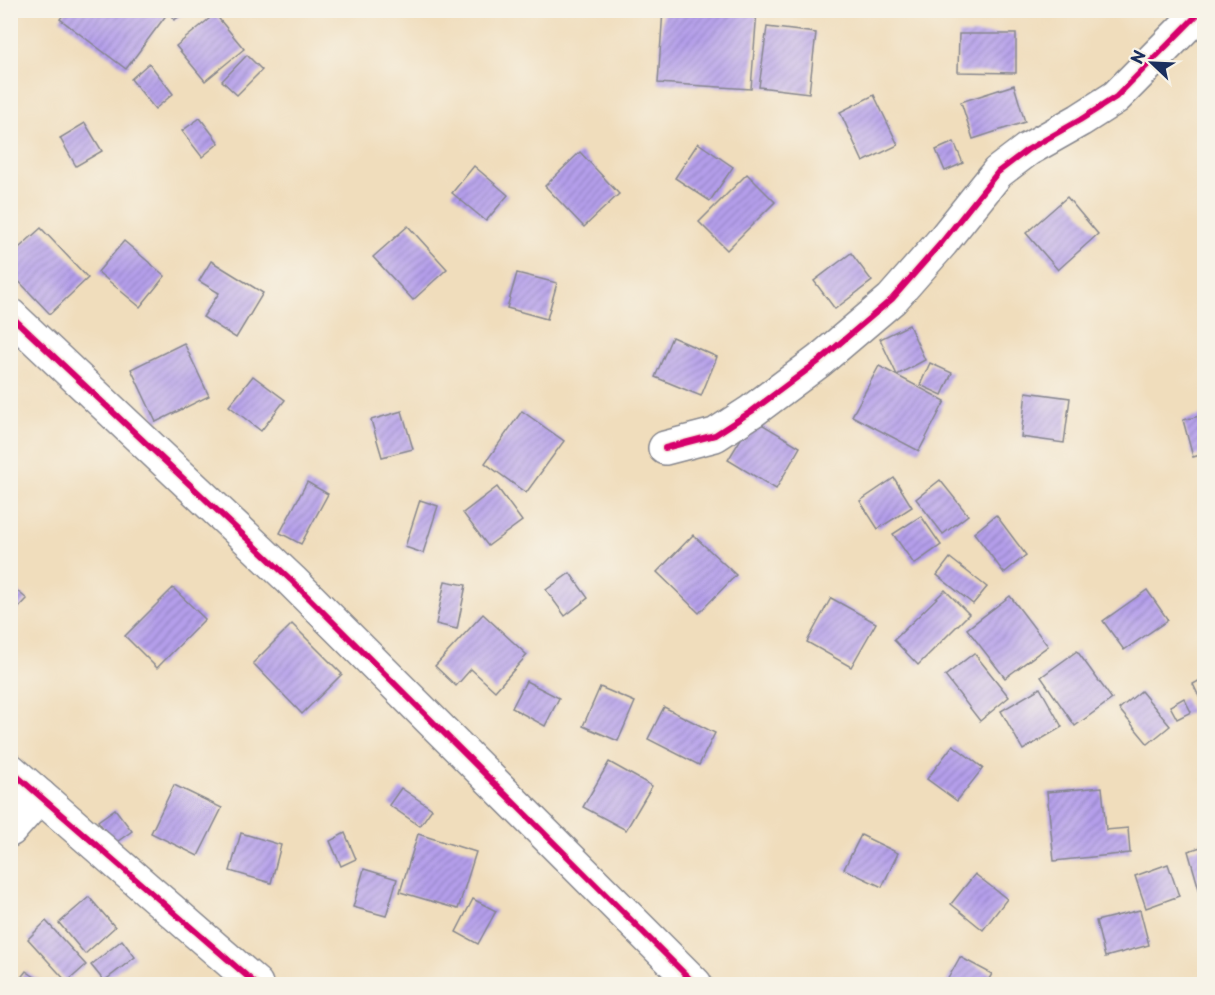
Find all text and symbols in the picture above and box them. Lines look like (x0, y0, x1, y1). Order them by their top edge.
north arrow (1122, 33, 1182, 93)
text: N (1124, 46, 1151, 67)

